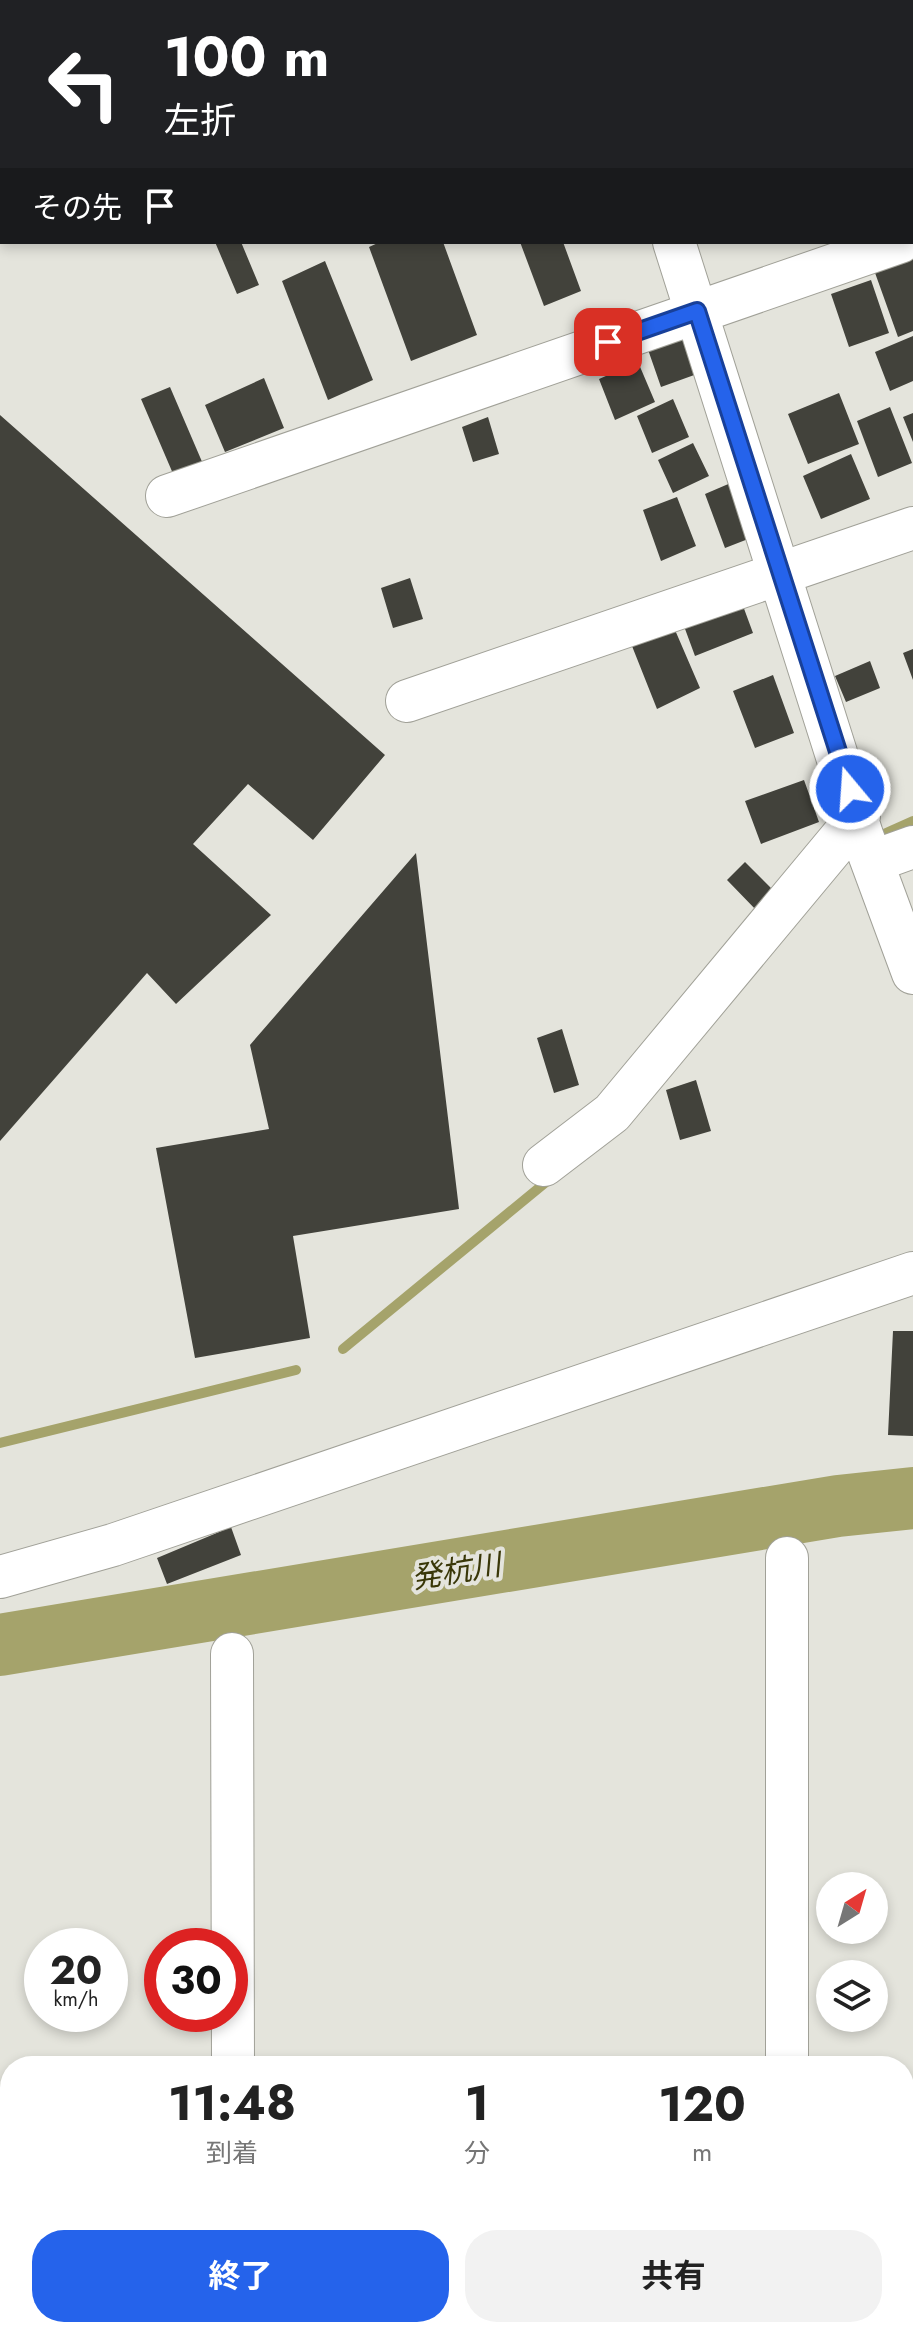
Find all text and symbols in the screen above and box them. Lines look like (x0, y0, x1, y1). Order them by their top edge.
text: 100 m (164, 16, 329, 97)
icon: left (32, 32, 136, 136)
text: 左折 (164, 94, 236, 146)
icon: arrive (138, 184, 182, 228)
text: その先 (32, 186, 122, 229)
pin (574, 308, 642, 376)
icon: arrive (586, 320, 630, 364)
position arrow (808, 747, 892, 831)
water label: 発杭川 (408, 1542, 507, 1599)
north arrow (816, 1872, 888, 1944)
map controls (816, 1872, 888, 2032)
speed limit sign: 30 (144, 1928, 248, 2032)
text: 20 (50, 1941, 102, 1999)
button: layers (816, 1960, 888, 2032)
text: km/h (53, 1985, 99, 2014)
text: 11:48 (168, 2069, 296, 2138)
text: 1 (465, 2069, 489, 2138)
text: 120 (658, 2070, 746, 2139)
text: m (692, 2133, 712, 2171)
text: 到着 (206, 2134, 258, 2172)
text: 分 (464, 2134, 490, 2172)
button: 終了 (32, 2230, 449, 2322)
button: 共有 (465, 2230, 882, 2322)

